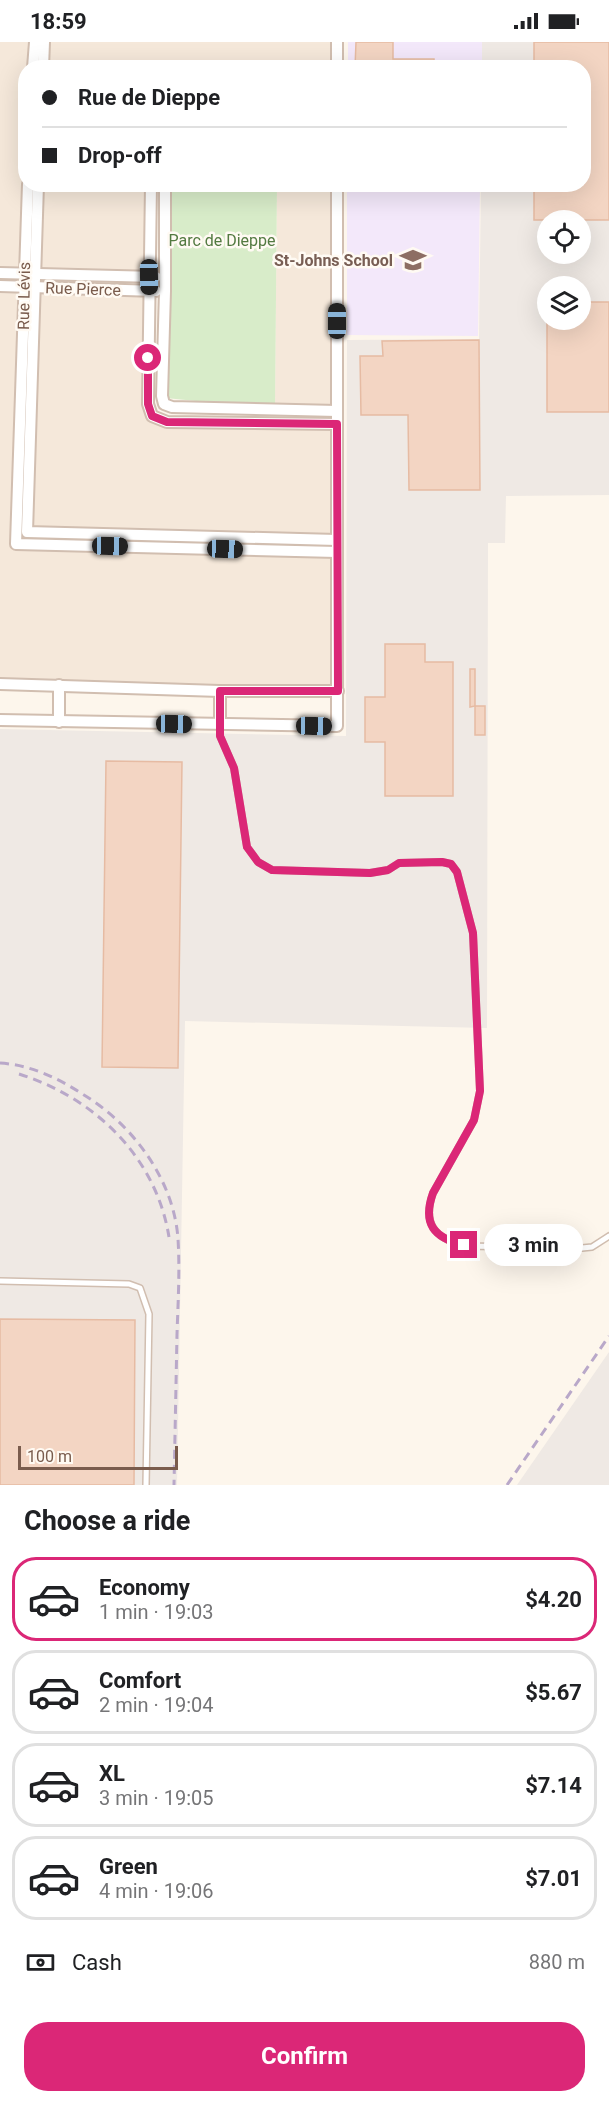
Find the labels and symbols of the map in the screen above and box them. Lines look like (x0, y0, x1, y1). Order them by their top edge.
park label: Parc de Dieppe (168, 231, 276, 250)
school or university icon: St-Johns School (398, 245, 428, 275)
place label: St-Johns School (274, 251, 393, 270)
car (140, 259, 158, 295)
street label: Rue Lévis (14, 262, 34, 330)
street label: Rue Pierce (45, 278, 121, 300)
car (328, 303, 346, 339)
route start (134, 344, 161, 371)
car (92, 537, 128, 555)
car (207, 539, 243, 559)
car (156, 715, 192, 733)
car (296, 717, 332, 735)
callout: 3 min (485, 1224, 584, 1266)
route end (450, 1231, 477, 1258)
scale bar (18, 1443, 178, 1470)

